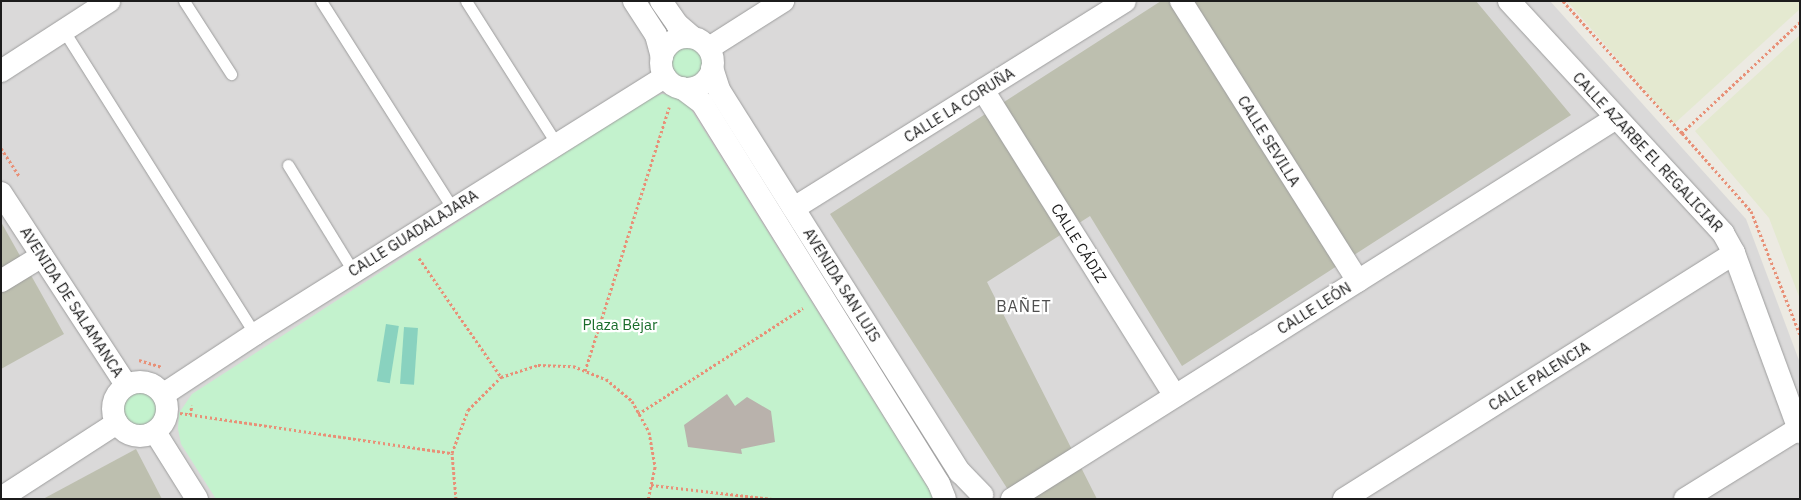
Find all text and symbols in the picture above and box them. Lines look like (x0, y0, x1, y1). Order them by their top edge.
street label: CALLE LA CORUÑA (900, 64, 1018, 146)
street label: CALLE AZARBE EL REGALICIAR (1569, 68, 1727, 236)
street label: CALLE SEVILLA (1234, 92, 1304, 190)
street label: CALLE GUADALAJARA (345, 186, 481, 280)
street label: CALLE CÁDIZ (1048, 200, 1110, 286)
street label: AVENIDA DE SALAMANCA (17, 223, 127, 381)
street label: AVENIDA SAN LUIS (800, 225, 884, 345)
street label: CALLE LEÓN (1274, 278, 1354, 338)
district label: BAÑET (996, 296, 1052, 316)
park label: Plaza Béjar (583, 316, 657, 334)
street label: CALLE PALENCIA (1485, 338, 1593, 414)

